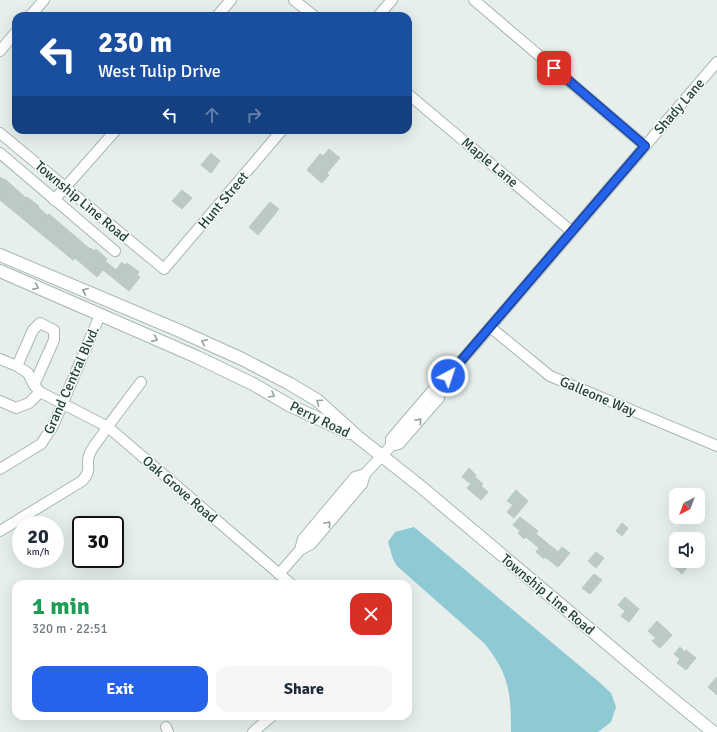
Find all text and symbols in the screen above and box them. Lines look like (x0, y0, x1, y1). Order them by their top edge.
text: 230 m (98, 26, 172, 60)
icon: left (32, 28, 84, 80)
pin (537, 51, 571, 85)
icon: arrive (543, 57, 565, 79)
text: West Tulip Drive (98, 60, 221, 82)
street label: Shady Lane (651, 75, 708, 138)
icon: left (159, 104, 181, 126)
icon: ahead (201, 104, 223, 126)
icon: right (243, 104, 265, 126)
street label: Maple Lane (458, 134, 521, 191)
street label: Township Line Road (31, 157, 132, 246)
street label: Hunt Street (195, 168, 252, 232)
one-way arrow (31, 282, 39, 290)
one-way arrow (81, 288, 89, 296)
street label: Grand Central Blvd. (40, 324, 103, 437)
one-way arrow (151, 334, 158, 342)
one-way arrow (201, 339, 209, 347)
position arrow (427, 355, 469, 397)
street label: Galleone Way (557, 373, 639, 420)
one-way arrow (268, 390, 275, 398)
street label: Perry Road (287, 398, 353, 441)
one-way arrow (316, 399, 323, 407)
one-way arrow (415, 418, 422, 425)
street label: Oak Grove Road (139, 452, 221, 526)
north arrow (669, 488, 705, 524)
map controls (669, 488, 705, 568)
speed limit sign: 30 (72, 516, 124, 568)
one-way arrow (324, 521, 331, 529)
text: 20 (27, 524, 49, 549)
button: sound (669, 532, 705, 568)
text: km/h (27, 546, 49, 558)
street label: Township Line Road (497, 550, 598, 639)
text: 1 min (32, 591, 90, 621)
button: close (350, 593, 392, 635)
text: 320 m · 22:51 (32, 621, 108, 637)
button: Exit (32, 666, 208, 712)
button: Share (216, 666, 392, 712)

